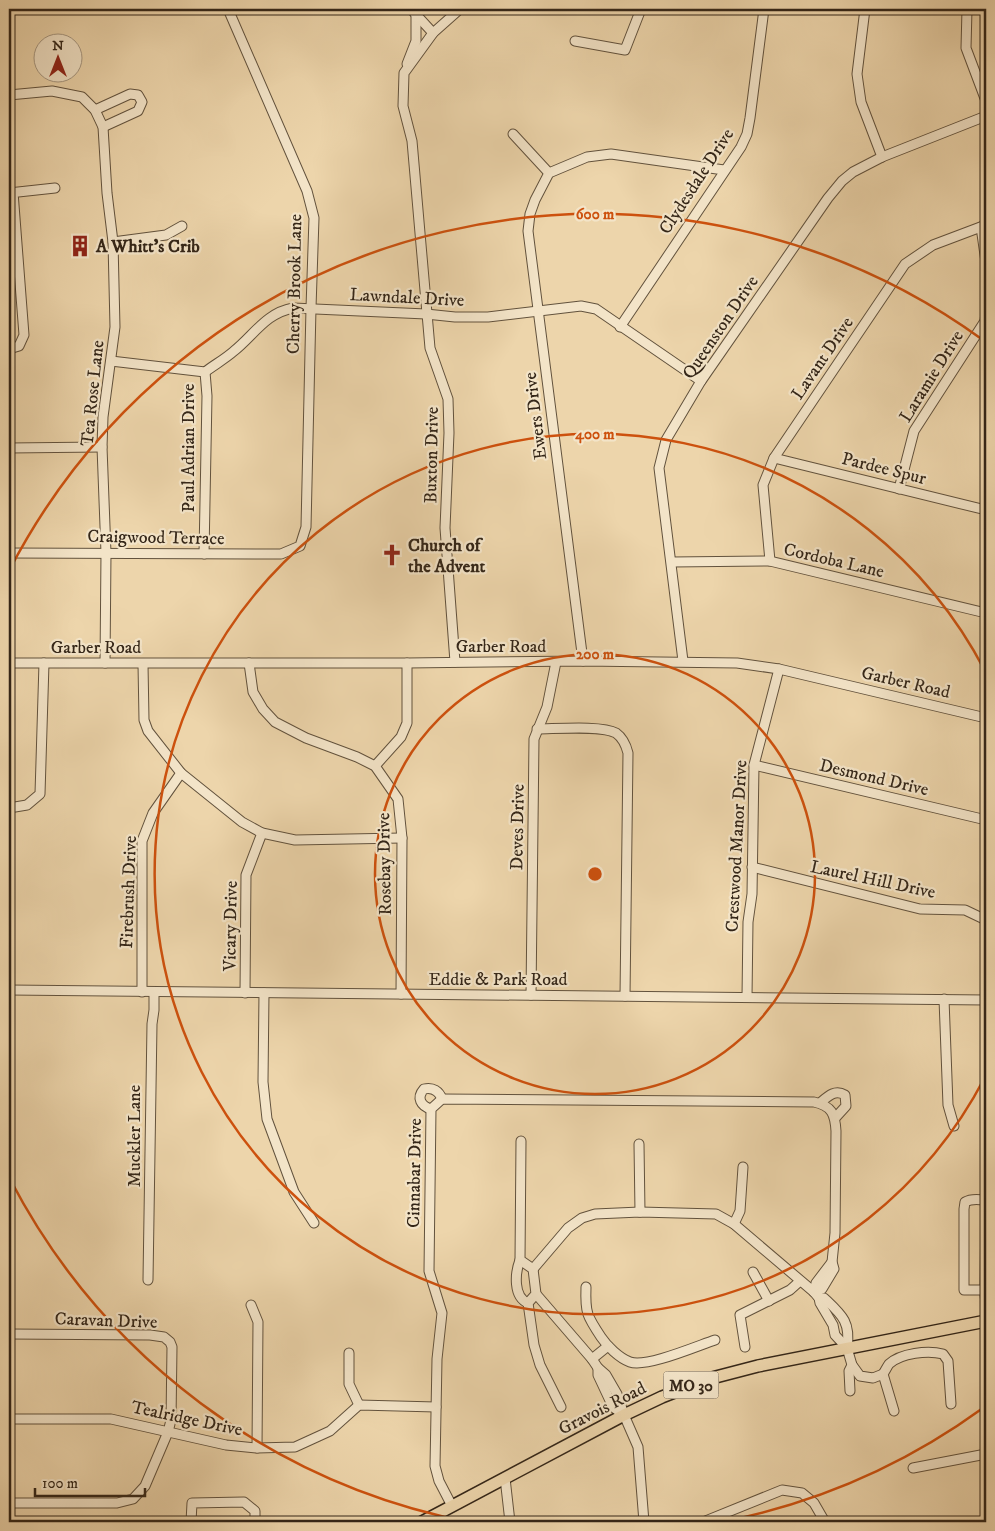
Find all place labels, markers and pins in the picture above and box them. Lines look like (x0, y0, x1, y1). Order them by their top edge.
building icon: A Whitt's Crib (67, 233, 93, 259)
place label: A Whitt's Crib (95, 236, 200, 258)
place label: Church of the Advent (408, 535, 485, 578)
church icon: Church of the Advent (379, 542, 405, 568)
centre of rings (586, 865, 604, 883)

